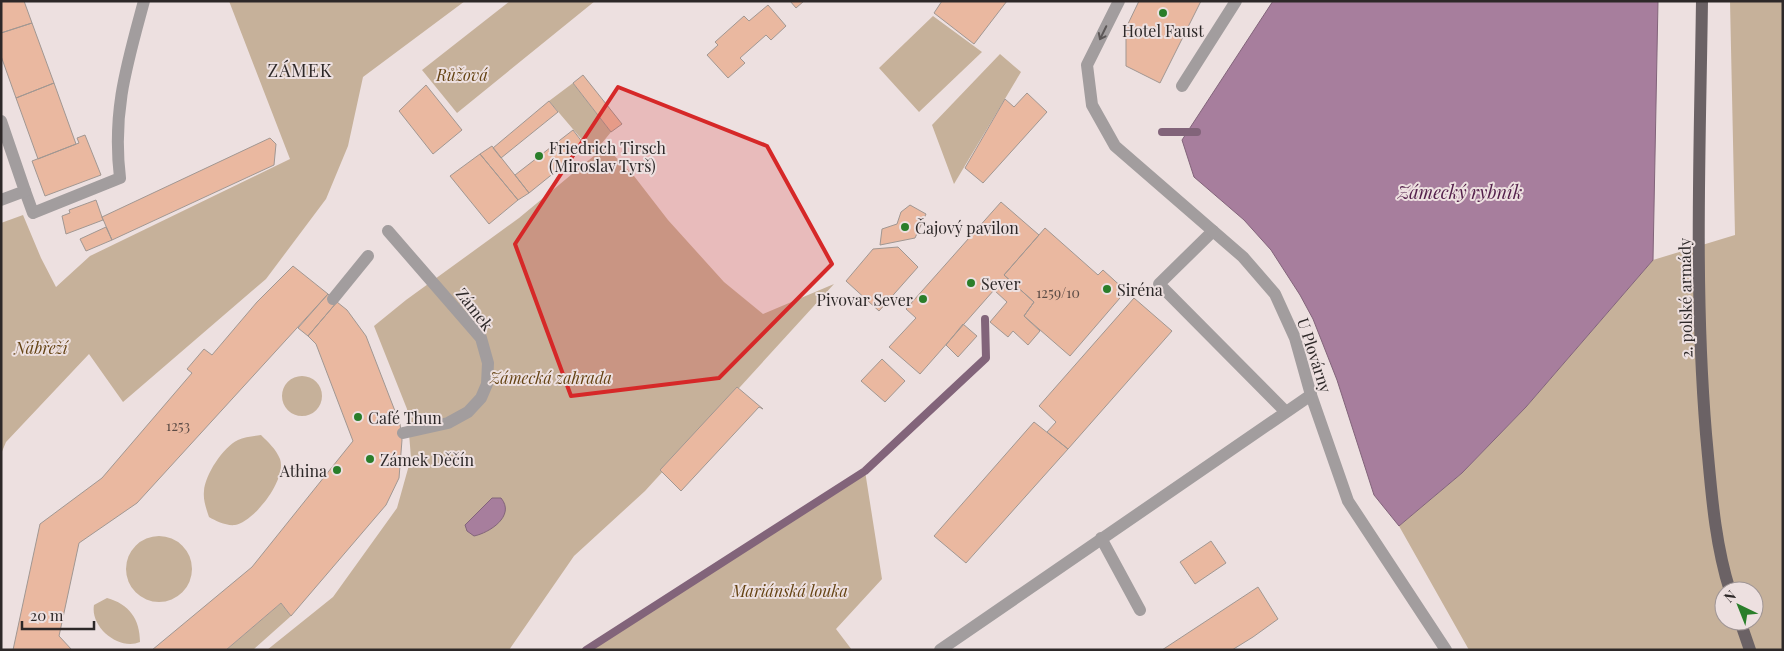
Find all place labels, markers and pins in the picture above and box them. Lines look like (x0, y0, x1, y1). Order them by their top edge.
marker: Hotel Faust (1157, 7, 1169, 19)
place label: Hotel Faust (1122, 20, 1204, 41)
place label: Friedrich Tirsch (Miroslav Tyrš) (549, 137, 667, 176)
marker: Friedrich Tirsch (Miroslav Tyrš) (533, 150, 545, 162)
place label: Čajový pavilon (915, 217, 1019, 238)
marker: Čajový pavilon (899, 221, 911, 233)
place label: Sever (981, 273, 1021, 294)
marker: Sever (965, 277, 977, 289)
place label: Siréna (1117, 279, 1163, 300)
marker: Siréna (1101, 283, 1113, 295)
place label: Pivovar Sever (817, 289, 913, 310)
marker: Pivovar Sever (917, 293, 929, 305)
place label: Café Thun (368, 407, 442, 428)
marker: Café Thun (352, 411, 364, 423)
place label: Zámek Děčín (380, 449, 474, 470)
marker: Zámek Děčín (364, 453, 376, 465)
place label: Athina (279, 460, 327, 481)
marker: Athina (331, 464, 343, 476)

